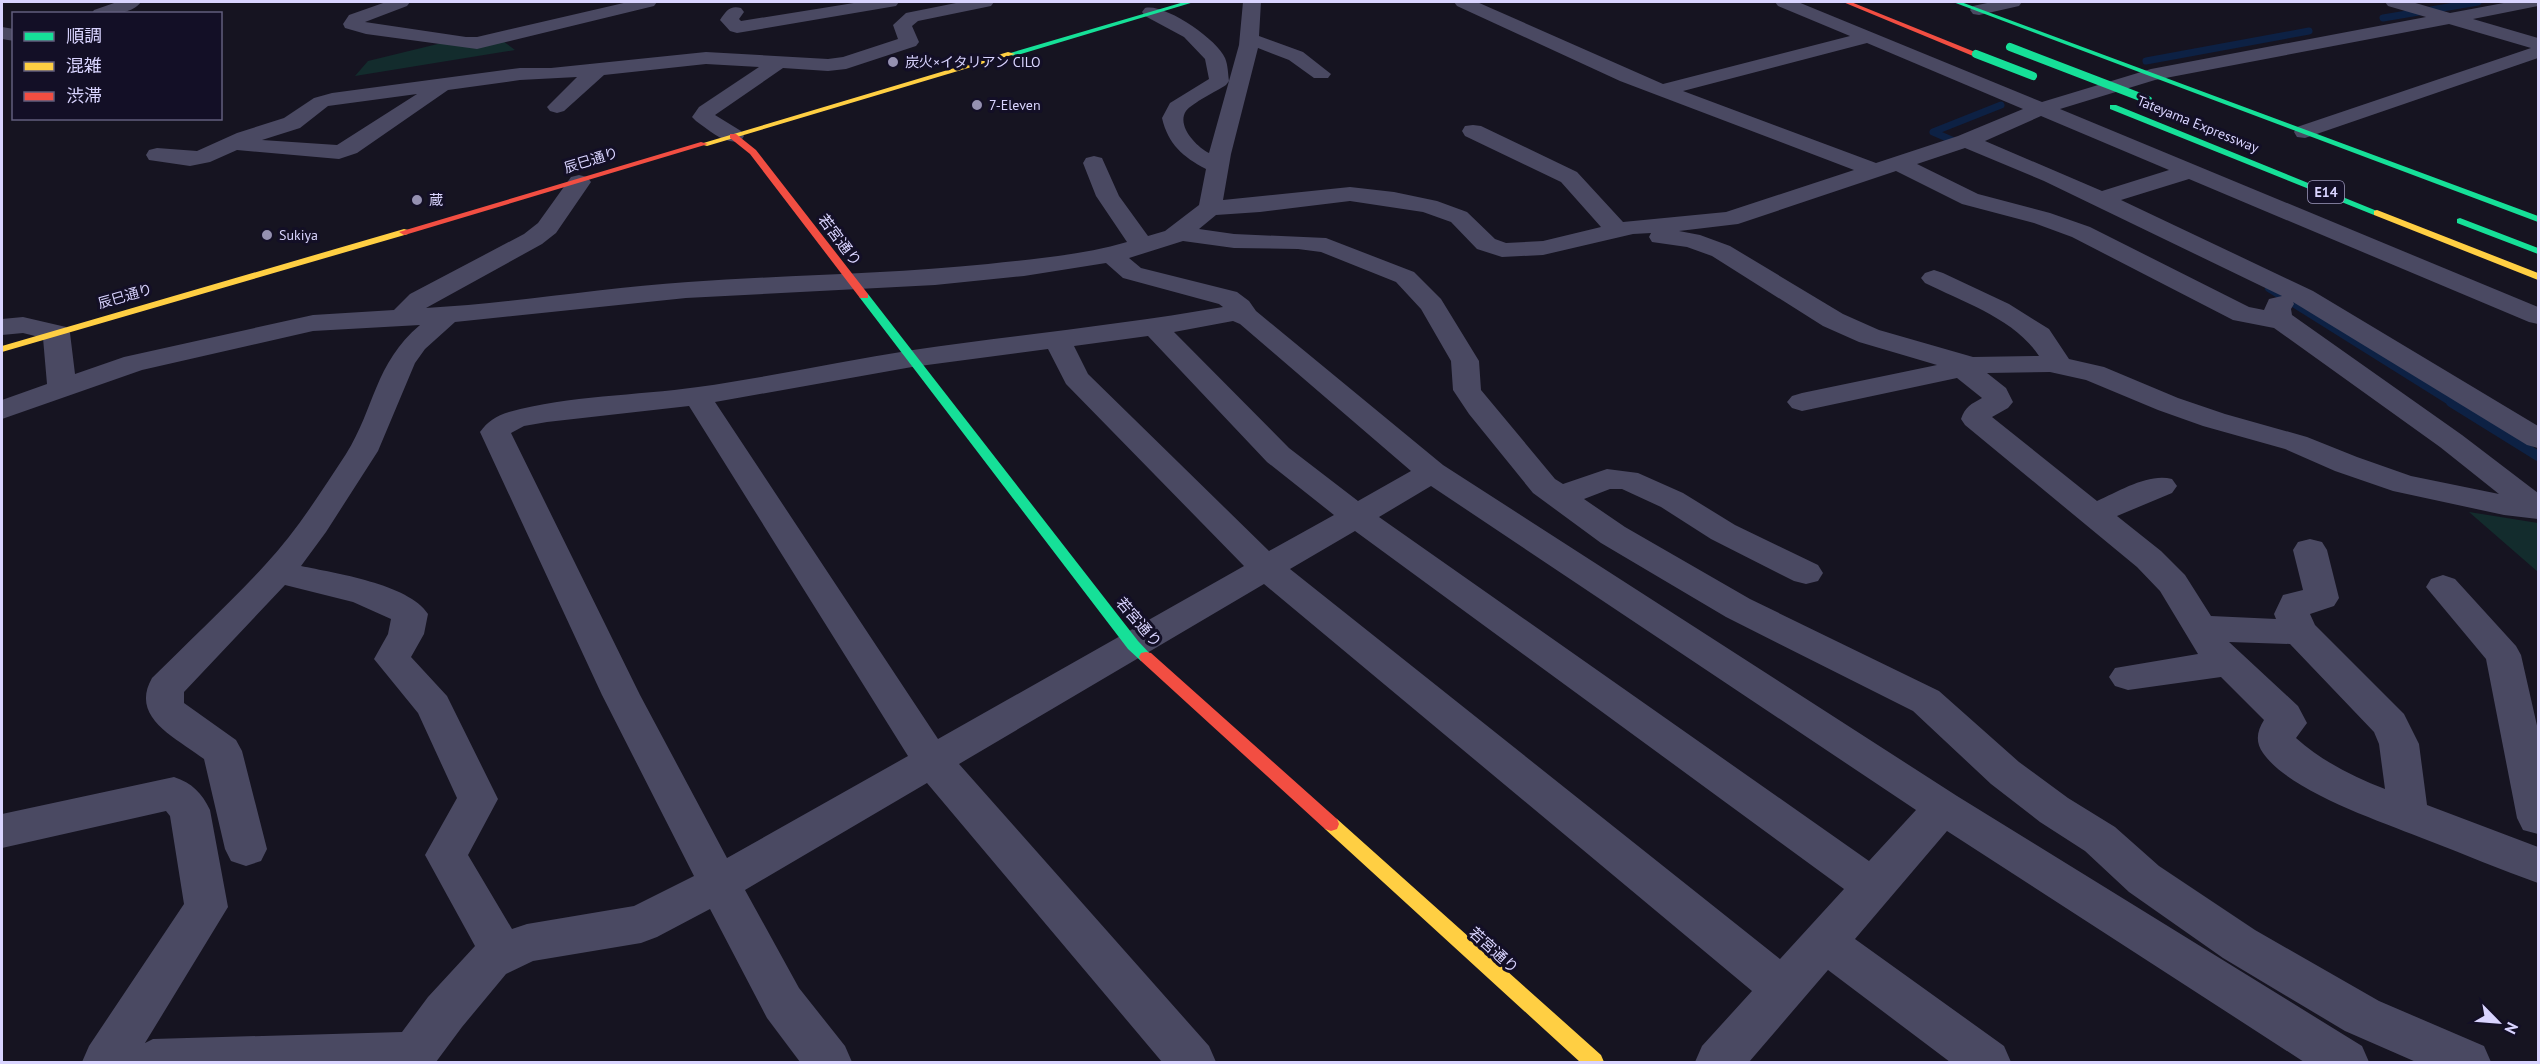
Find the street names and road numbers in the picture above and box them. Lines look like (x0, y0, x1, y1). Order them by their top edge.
street label: Tateyama Expressway (2134, 91, 2262, 157)
street label: 辰巳通り (562, 143, 620, 177)
road number: E14 (2308, 181, 2344, 203)
street label: 若宮通り (814, 210, 866, 270)
street label: 辰巳通り (96, 280, 154, 312)
street label: 若宮通り (1112, 593, 1166, 651)
street label: 若宮通り (1465, 923, 1523, 977)

